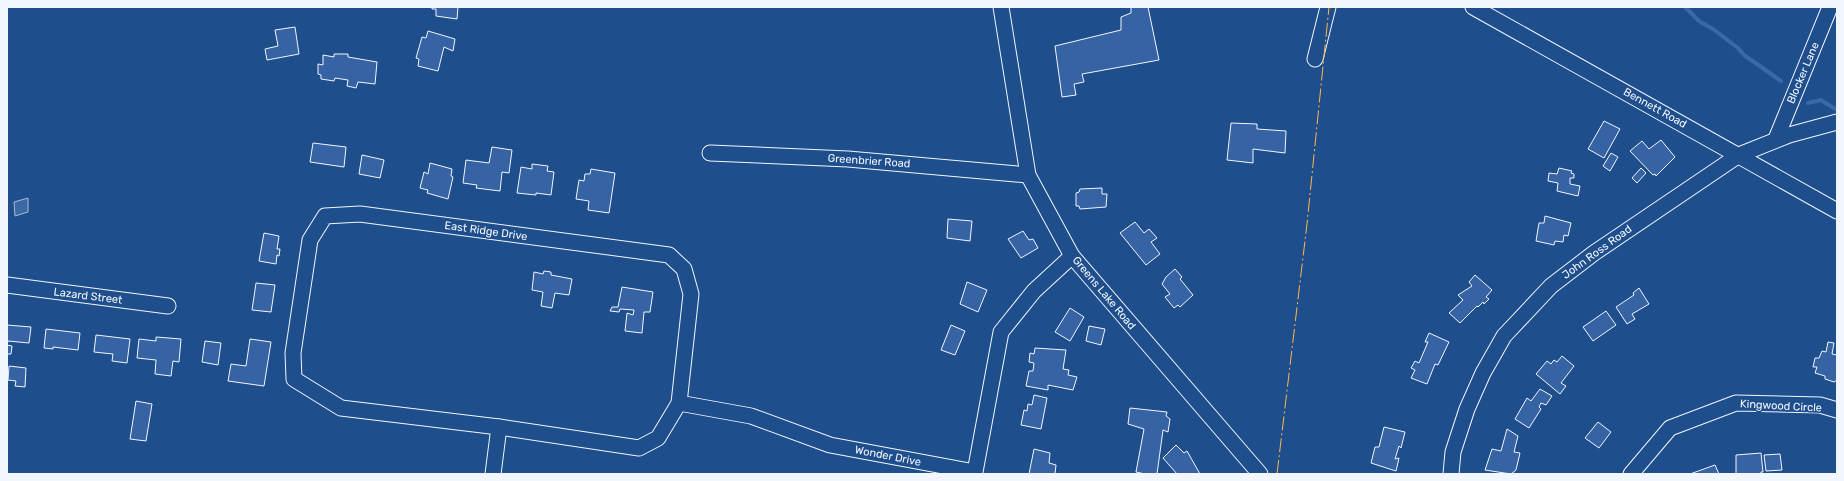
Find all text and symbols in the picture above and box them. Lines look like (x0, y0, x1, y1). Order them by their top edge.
street label: Blocker Lane (1784, 40, 1822, 106)
street label: Bennett Road (1621, 85, 1689, 131)
street label: Greenbrier Road (827, 152, 911, 170)
street label: East Ridge Drive (444, 219, 528, 243)
street label: John Ross Road (1560, 222, 1634, 282)
street label: Greens Lake Road (1070, 254, 1138, 332)
street label: Lazard Street (53, 285, 124, 307)
street label: Kingwood Circle (1740, 397, 1822, 415)
street label: Wonder Drive (854, 443, 922, 469)

